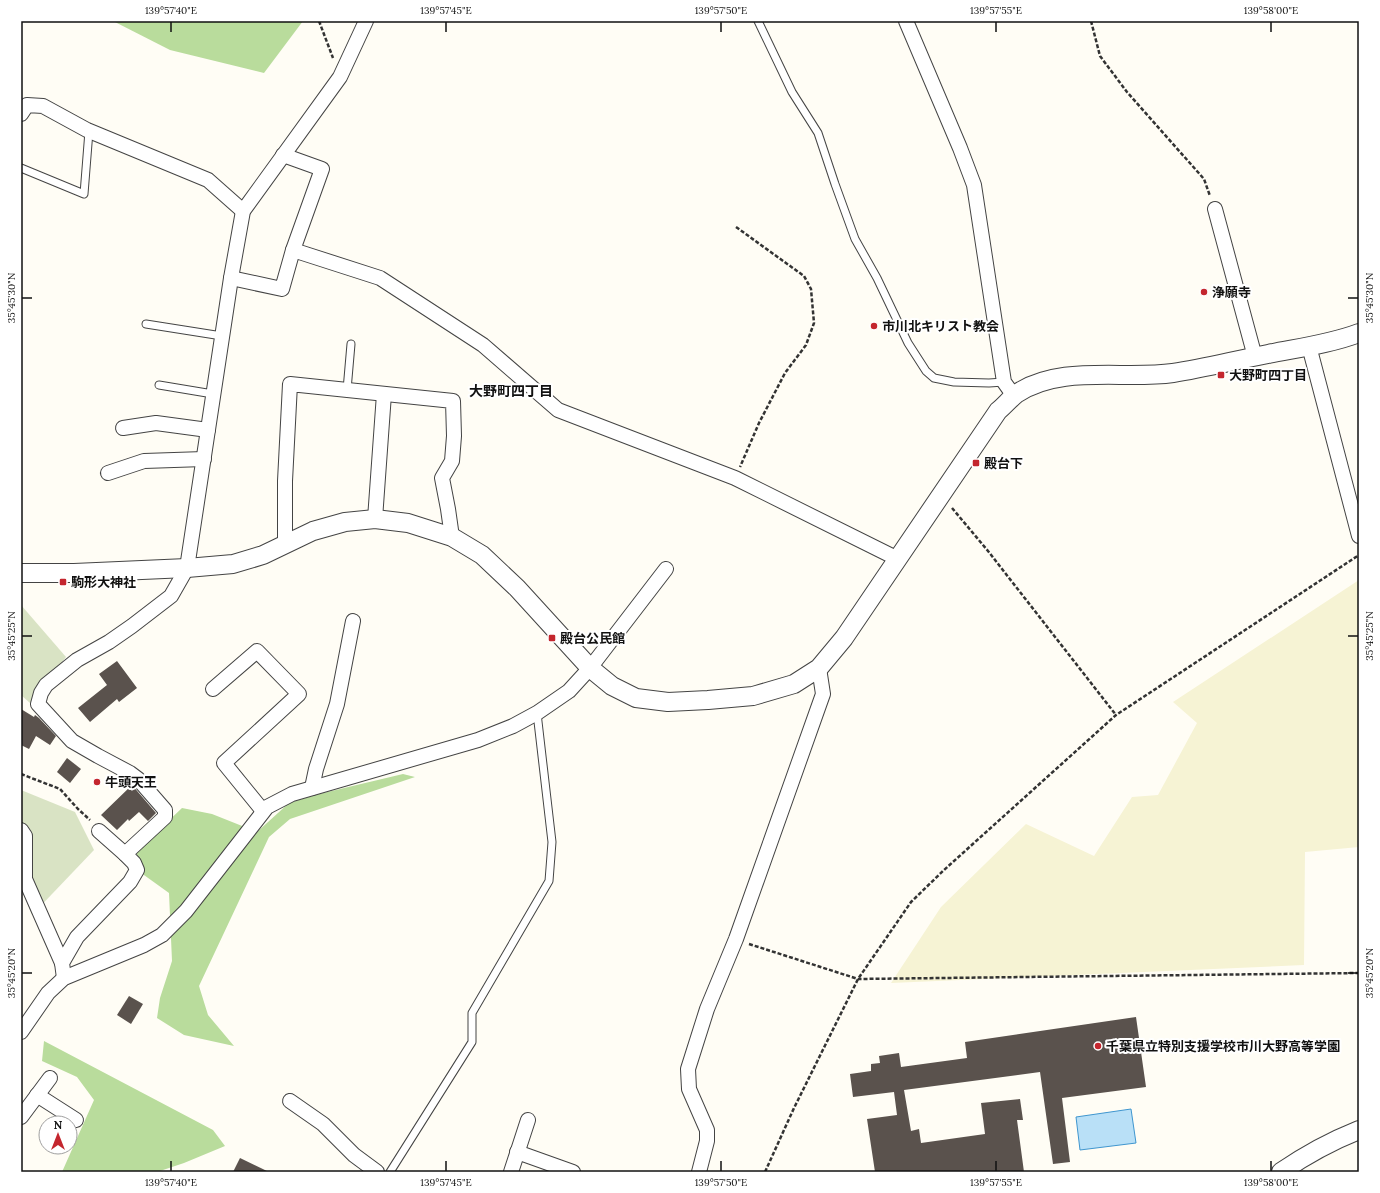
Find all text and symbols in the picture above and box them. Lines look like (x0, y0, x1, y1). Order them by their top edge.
text: 139°57'40"E (145, 4, 197, 17)
text: 139°57'45"E (420, 4, 472, 17)
text: 139°57'50"E (695, 4, 747, 17)
text: 139°57'55"E (970, 4, 1022, 17)
text: 139°58'00"E (1244, 4, 1298, 17)
text: 35°45'30"N (5, 272, 18, 323)
text: 35°45'30"N (1363, 272, 1376, 323)
place label: 浄願寺 (1212, 284, 1251, 301)
marker: 浄願寺 (1199, 287, 1209, 297)
place label: 市川北キリスト教会 (882, 318, 999, 335)
marker: 市川北キリスト教会 (869, 321, 879, 331)
place label: 大野町四丁目 (1229, 367, 1307, 384)
marker: 大野町四丁目 (1216, 370, 1226, 380)
district label: 大野町四丁目 (469, 382, 553, 400)
place label: 殿台下 (984, 455, 1023, 472)
marker: 殿台下 (971, 458, 981, 468)
place label: 駒形大神社 (71, 574, 136, 591)
marker: 駒形大神社 (58, 577, 68, 587)
text: 35°45'25"N (5, 611, 18, 661)
text: 35°45'25"N (1363, 611, 1376, 661)
place label: 殿台公民館 (560, 630, 625, 647)
marker: 殿台公民館 (547, 633, 557, 643)
place label: 牛頭天王 (105, 774, 157, 791)
marker: 牛頭天王 (92, 777, 102, 787)
text: 35°45'20"N (5, 947, 18, 998)
text: 35°45'20"N (1363, 947, 1376, 998)
place label: 千葉県立特別支援学校市川大野高等学園 (1106, 1038, 1340, 1055)
marker: 千葉県立特別支援学校市川大野高等学園 (1093, 1041, 1103, 1051)
north arrow (38, 1115, 78, 1155)
text: N (54, 1118, 63, 1132)
text: 139°57'40"E (145, 1176, 197, 1189)
text: 139°57'45"E (420, 1176, 472, 1189)
text: 139°57'50"E (695, 1176, 747, 1189)
text: 139°57'55"E (970, 1176, 1022, 1189)
text: 139°58'00"E (1244, 1176, 1298, 1189)

